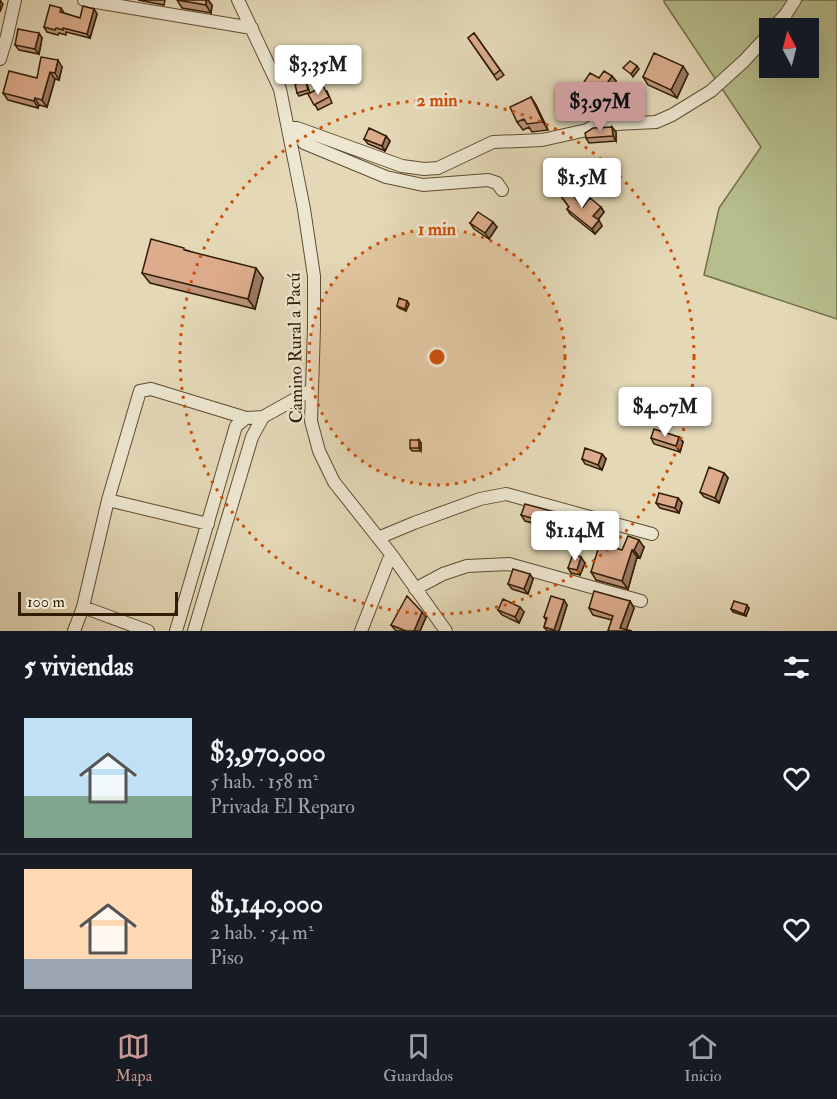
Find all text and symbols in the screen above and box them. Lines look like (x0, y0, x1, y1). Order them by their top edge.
north arrow (759, 18, 819, 78)
map controls (759, 18, 819, 78)
pin: $3.35M (269, 45, 367, 96)
text: $3.35M (289, 52, 347, 77)
pin: $3.97M (551, 82, 649, 133)
text: 2 min (417, 89, 458, 112)
text: $3.97M (569, 89, 631, 114)
pin: $1.5M (540, 158, 624, 209)
text: $1.5M (557, 165, 607, 190)
text: 1 min (418, 218, 457, 241)
street label: Camino Rural a Pacú (283, 272, 308, 424)
centre of rings (427, 347, 447, 367)
pin: $4.07M (616, 387, 714, 438)
text: $4.07M (632, 394, 698, 419)
pin: $1.14M (526, 511, 624, 562)
text: $1.14M (545, 518, 605, 543)
scale bar (18, 589, 178, 616)
text: 100 m (27, 592, 65, 612)
text: 5 viviendas (24, 651, 134, 683)
icon: filters (780, 651, 813, 684)
text: $3,970,000 (210, 737, 326, 769)
icon: home (72, 742, 144, 814)
icon: heart (780, 762, 813, 795)
text: 5 hab. · 158 m² (210, 769, 318, 794)
text: Privada El Reparo (210, 794, 355, 819)
text: $1,140,000 (210, 888, 323, 920)
icon: home (72, 893, 144, 965)
icon: heart (780, 913, 813, 946)
text: 2 hab. · 54 m² (210, 920, 314, 945)
text: Piso (210, 945, 243, 970)
tab: Mapa (116, 1030, 152, 1086)
tab: Guardados (383, 1030, 453, 1086)
tab: Inicio (684, 1030, 721, 1086)

